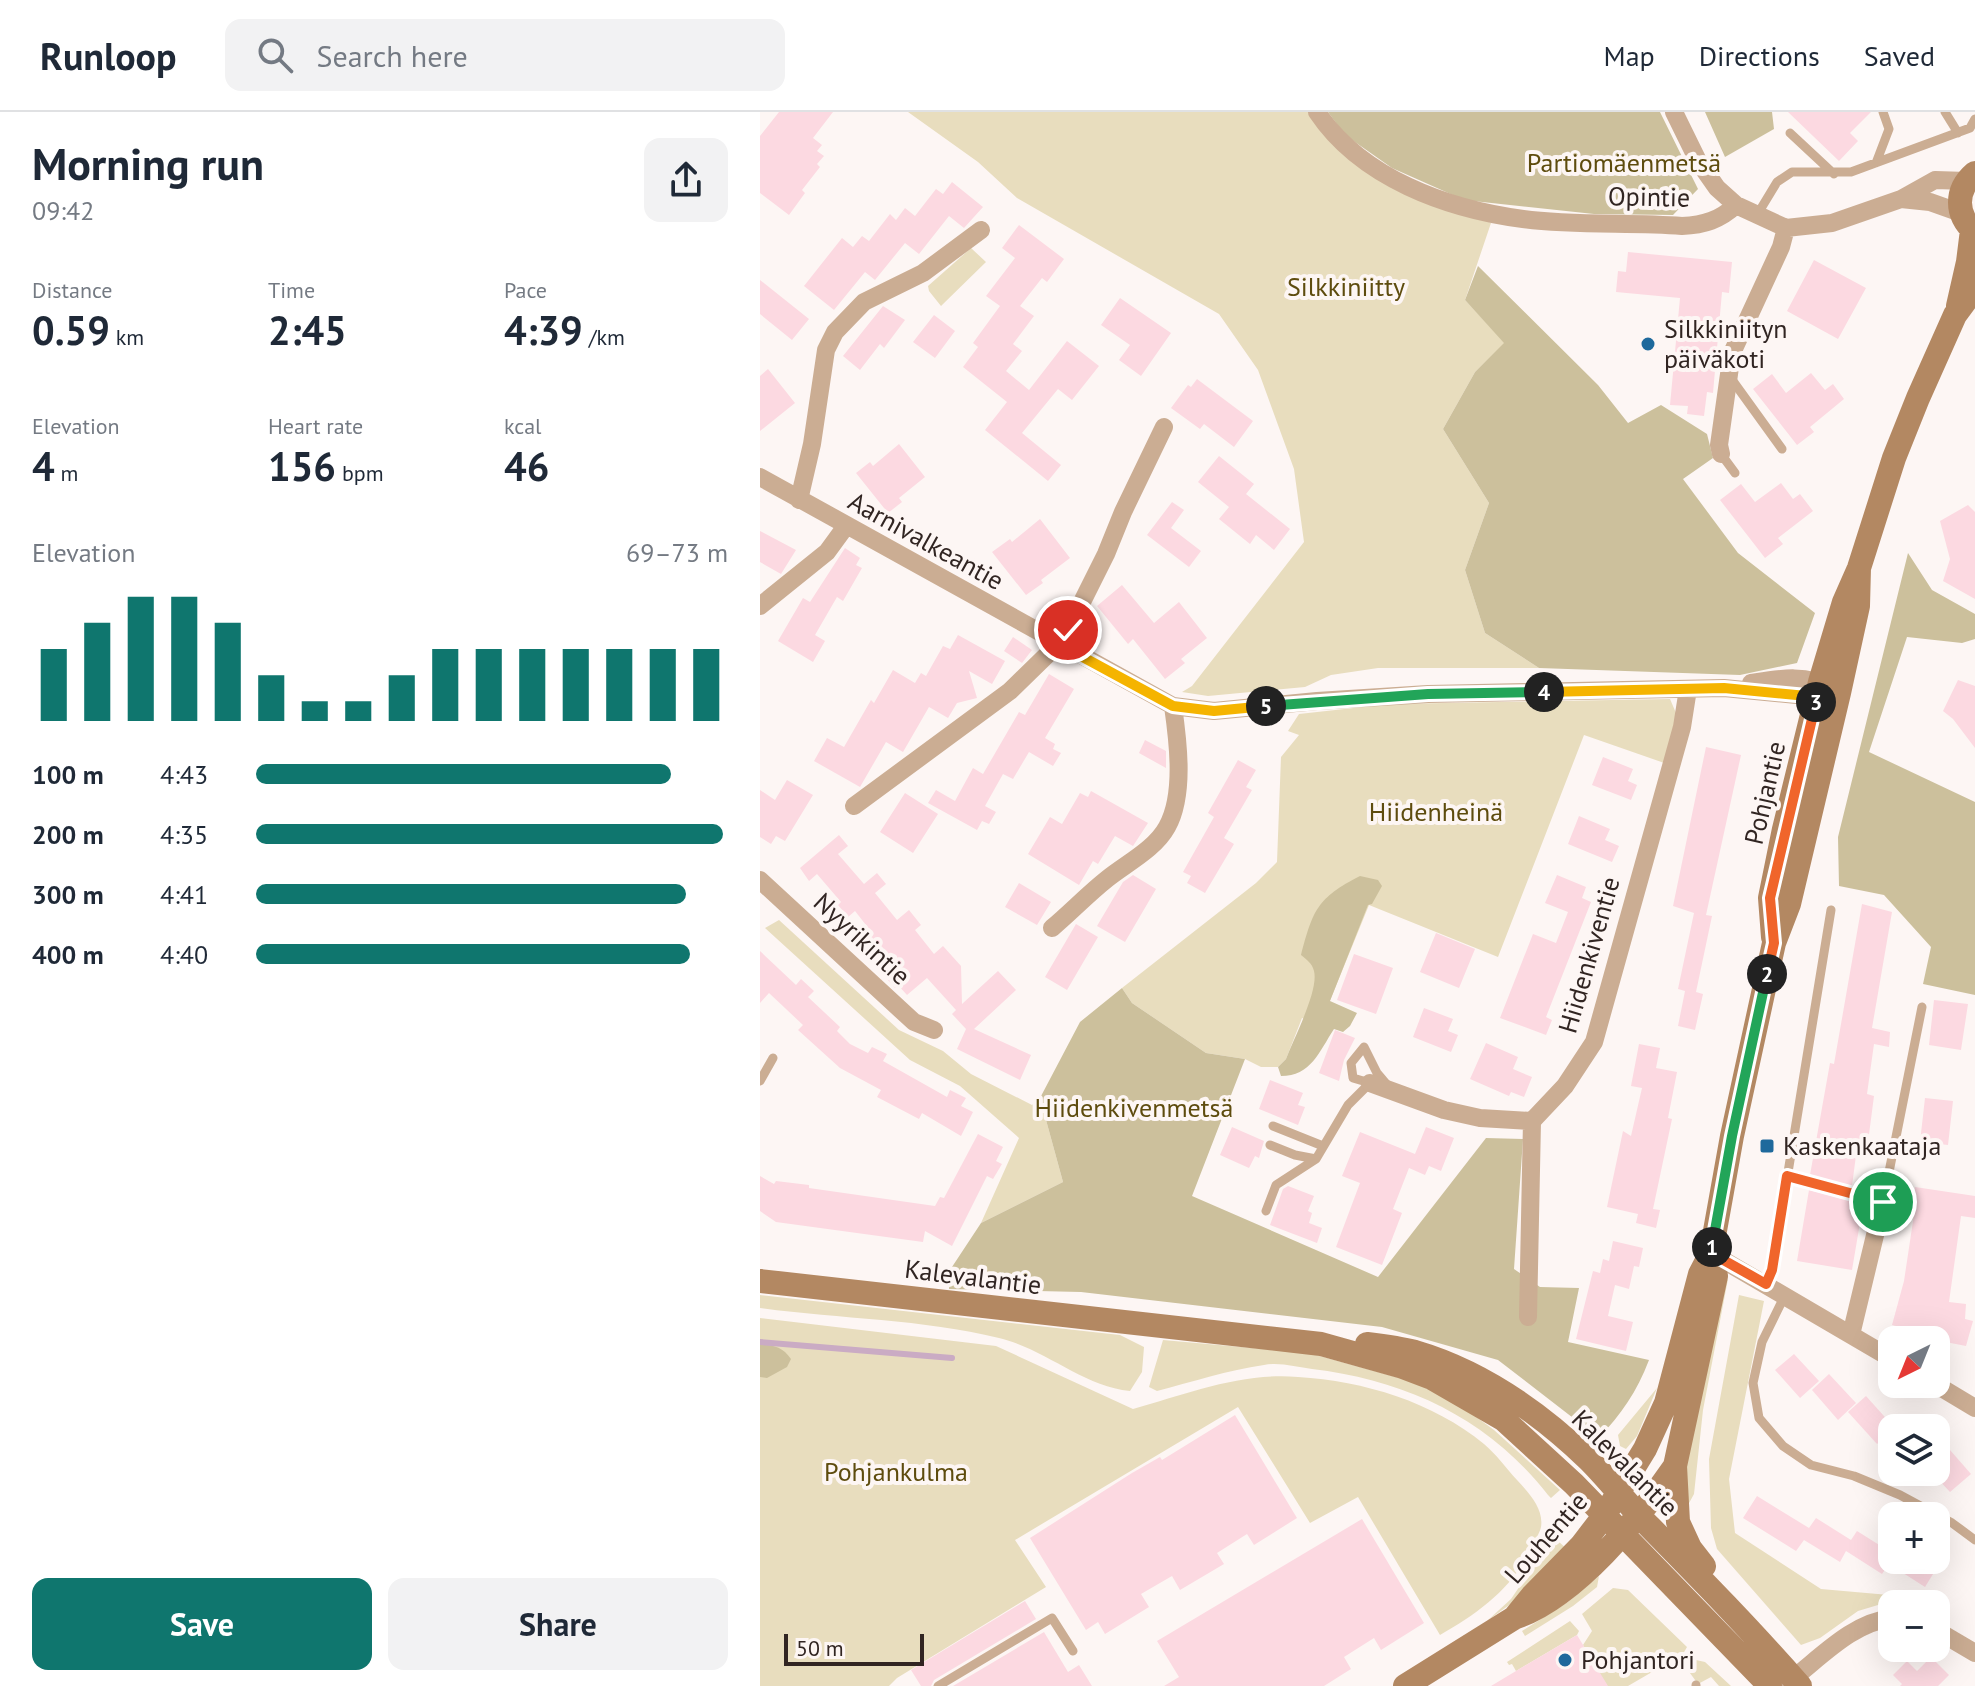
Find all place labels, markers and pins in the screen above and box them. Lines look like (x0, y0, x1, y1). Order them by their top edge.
place label: Silkkiniityn päiväkoti (1664, 312, 1788, 375)
marker: Silkkiniityn päiväkoti (1639, 335, 1657, 353)
pin (1034, 596, 1102, 664)
pin: 4 (1524, 672, 1564, 712)
pin: 3 (1796, 682, 1836, 722)
pin: 5 (1246, 686, 1286, 726)
pin: 2 (1747, 954, 1787, 994)
place label: Kaskenkaataja (1783, 1129, 1941, 1162)
marker: Kaskenkaataja (1758, 1137, 1776, 1155)
pin (1849, 1168, 1917, 1236)
pin: 1 (1692, 1227, 1732, 1267)
place label: Pohjantori (1581, 1643, 1695, 1676)
marker: Pohjantori (1556, 1651, 1574, 1669)

